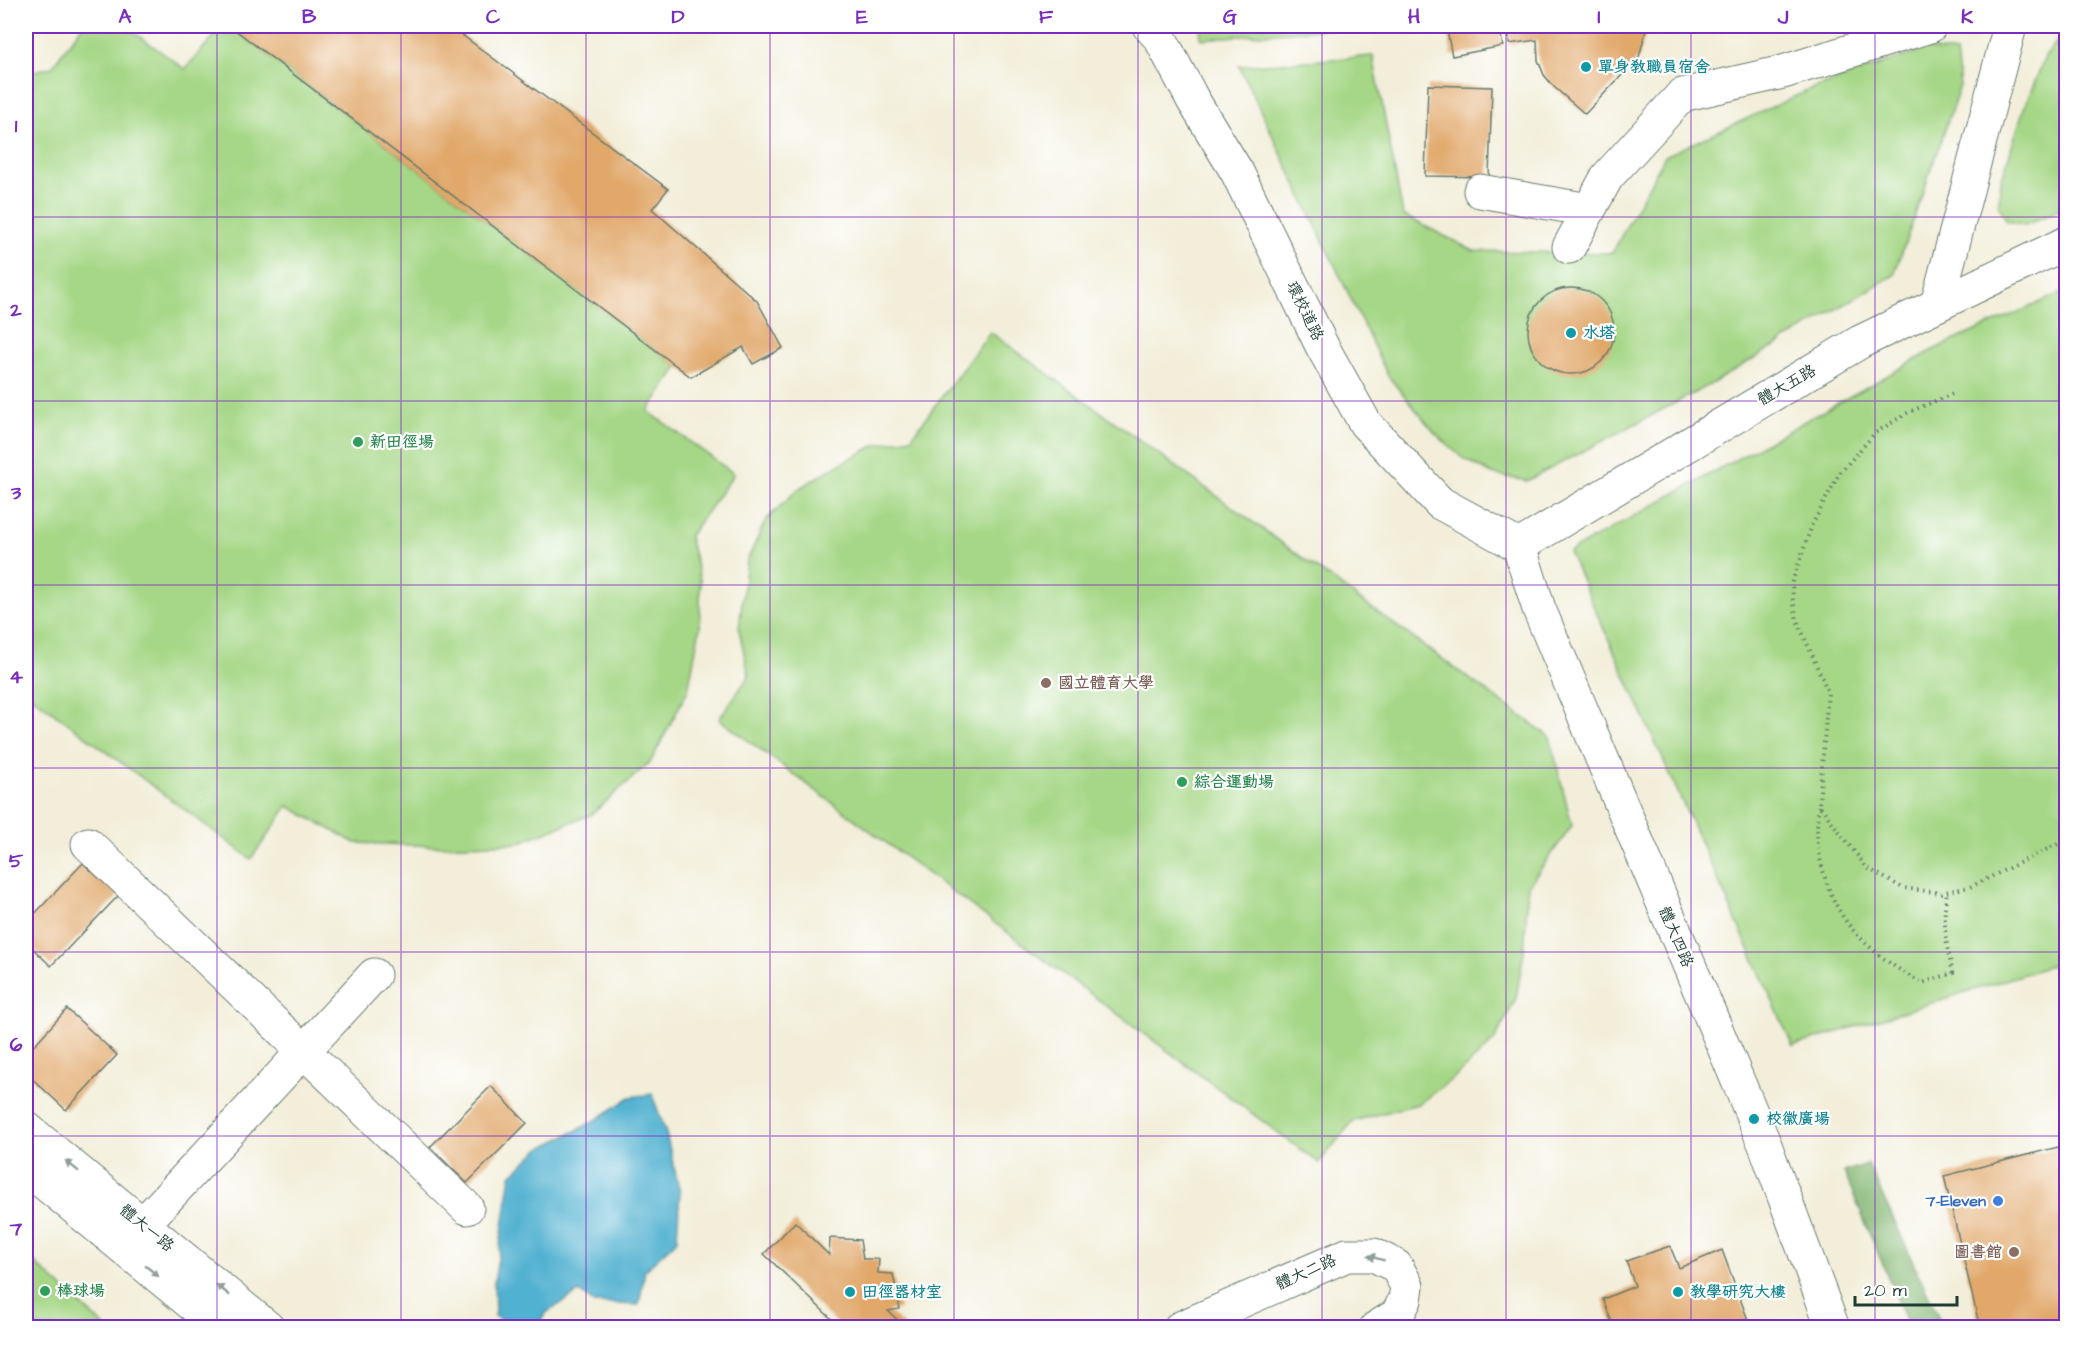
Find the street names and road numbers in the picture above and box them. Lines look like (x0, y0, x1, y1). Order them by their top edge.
street label: 環校道路 (1281, 277, 1329, 345)
street label: 體大五路 (1754, 359, 1820, 411)
street label: 體大四路 (1653, 903, 1699, 971)
street label: 體大一路 (115, 1199, 179, 1257)
street label: 體大二路 (1272, 1249, 1340, 1295)

